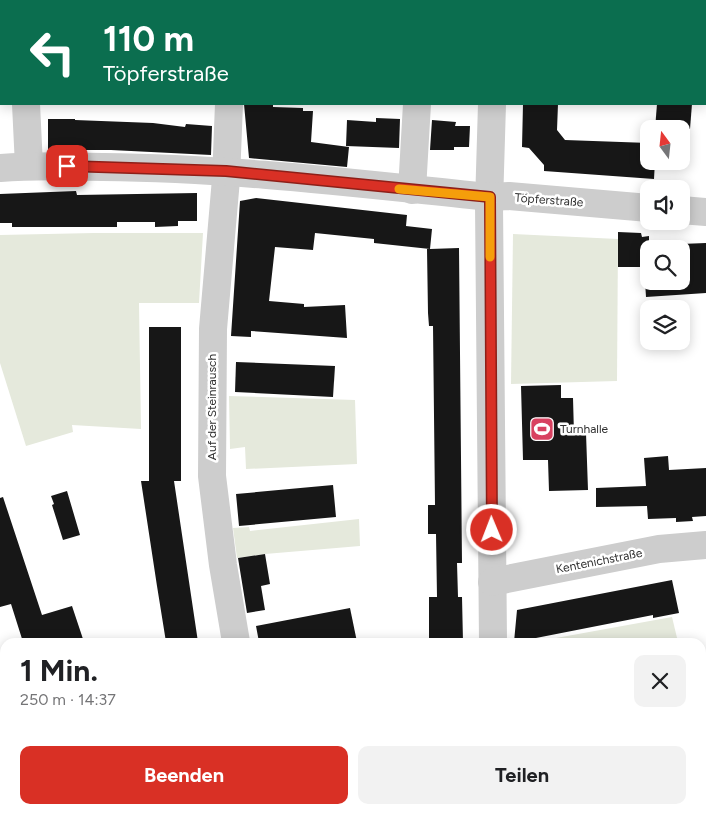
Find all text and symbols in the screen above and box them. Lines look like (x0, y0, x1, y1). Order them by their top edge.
text: 110 m (103, 18, 194, 60)
icon: left (20, 20, 85, 85)
text: Töpferstraße (103, 60, 229, 87)
north arrow (640, 120, 690, 170)
map controls (640, 120, 690, 350)
pin (46, 145, 88, 187)
icon: arrive (53, 152, 81, 180)
button: sound (640, 180, 690, 230)
street label: Töpferstraße (514, 191, 584, 209)
button: search (640, 240, 690, 290)
button: layers (640, 300, 690, 350)
street label: Auf der Steinrausch (205, 354, 219, 460)
sports icon: Turnhalle (529, 416, 555, 442)
place label: Turnhalle (560, 422, 609, 436)
position arrow (465, 503, 517, 555)
street label: Kentenichstraße (555, 546, 644, 576)
text: 1 Min. (20, 652, 98, 689)
button: close (634, 655, 686, 707)
text: 250 m · 14:37 (20, 690, 116, 709)
button: Beenden (20, 746, 348, 804)
button: Teilen (358, 746, 686, 804)

